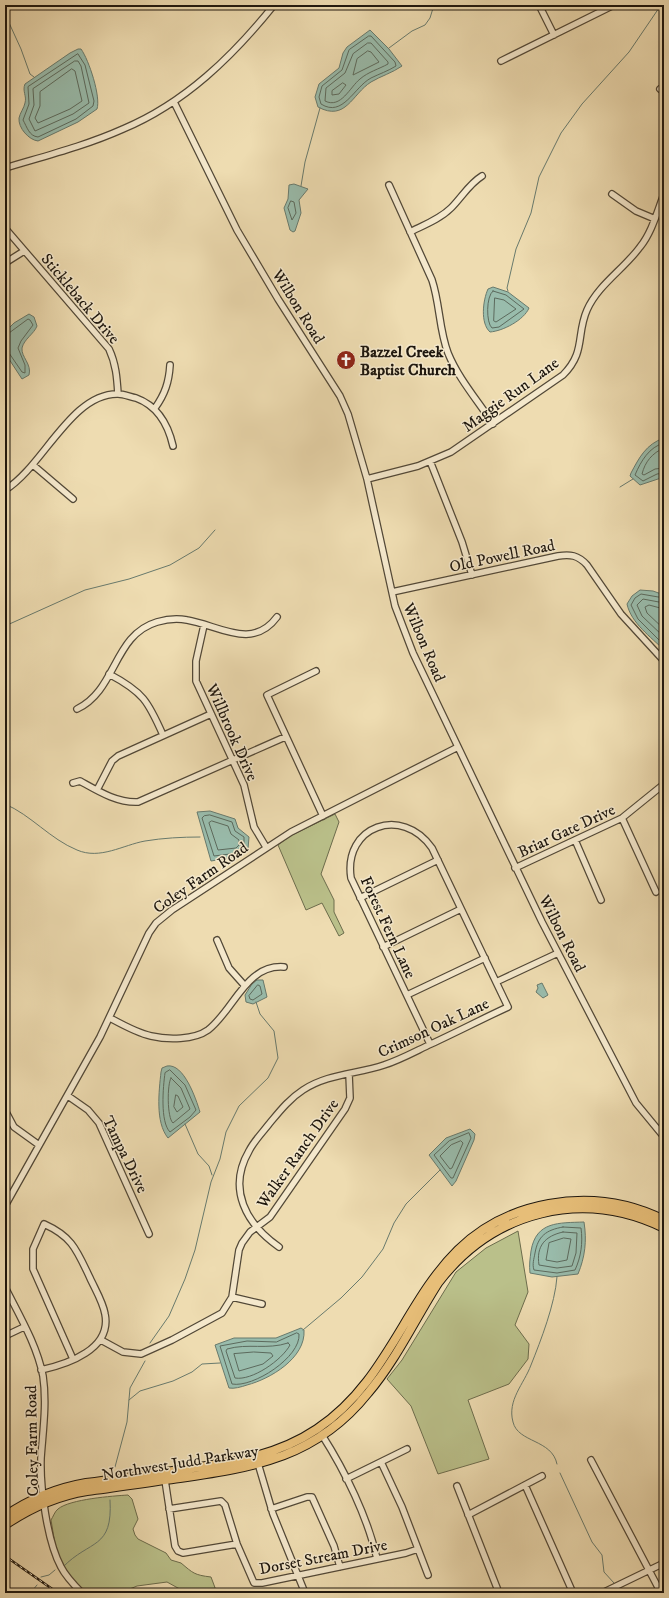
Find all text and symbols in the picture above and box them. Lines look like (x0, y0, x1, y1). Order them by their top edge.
street label: Stickleback Drive (37, 249, 124, 348)
street label: Wilbon Road (267, 265, 329, 347)
place label: Bazzel Creek Baptist Church (360, 342, 457, 380)
church icon: Bazzel Creek Baptist Church (335, 349, 357, 371)
street label: Maggie Run Lane (458, 353, 563, 437)
street label: Old Powell Road (448, 535, 557, 577)
street label: Wilbon Road (398, 599, 450, 685)
street label: Willbrook Drive (201, 680, 263, 784)
street label: Briar Gate Drive (515, 799, 619, 862)
street label: Coley Farm Road (149, 838, 252, 918)
street label: Forest Fern Lane (356, 873, 421, 982)
street label: Wilbon Road (534, 891, 590, 975)
street label: Crimson Oak Lane (375, 993, 493, 1062)
street label: Walker Ranch Drive (252, 1095, 343, 1213)
street label: Tampa Drive (98, 1113, 153, 1197)
street label: Coley Farm Road (21, 1385, 43, 1497)
street label: Northwest Judd Parkway (100, 1441, 260, 1485)
street label: Dorset Stream Drive (257, 1535, 389, 1579)

